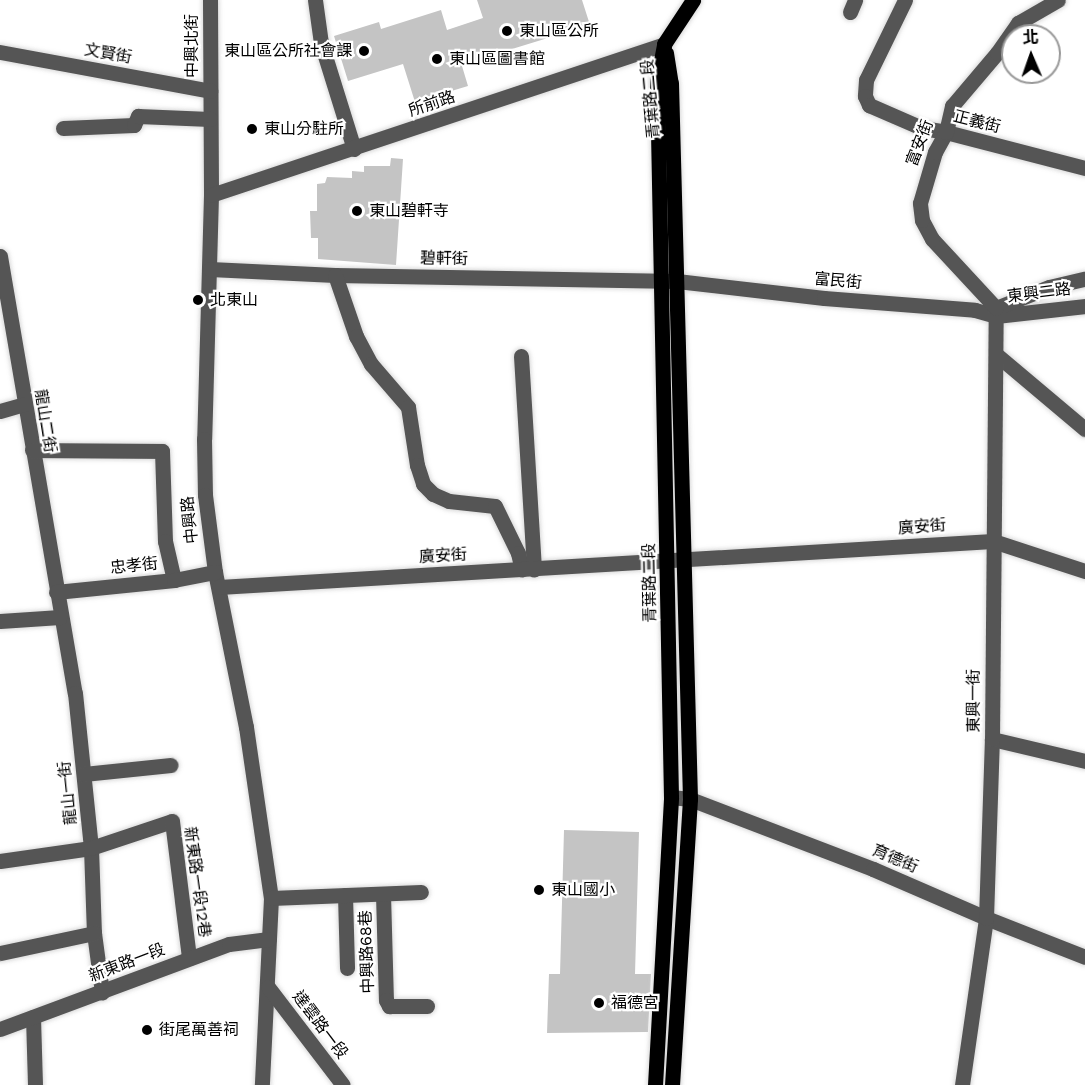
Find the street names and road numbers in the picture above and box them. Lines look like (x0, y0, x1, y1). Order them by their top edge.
street label: 中興北街 (182, 14, 202, 78)
street label: 文賢街 (83, 40, 133, 68)
street label: 青葉路二段 (638, 58, 664, 140)
street label: 所前路 (406, 87, 458, 121)
street label: 正義街 (951, 107, 1003, 137)
street label: 富安街 (902, 117, 938, 169)
street label: 碧軒街 (420, 249, 468, 269)
street label: 富民街 (813, 269, 863, 293)
street label: 東興二路 (1006, 280, 1072, 306)
street label: 龍山二街 (31, 388, 59, 454)
street label: 中興路 (178, 495, 202, 545)
street label: 廣安街 (897, 516, 947, 538)
street label: 青葉路二段 (640, 543, 660, 623)
street label: 廣安街 (419, 545, 467, 567)
street label: 忠孝街 (109, 554, 159, 578)
street label: 東興一街 (964, 669, 984, 733)
street label: 龍山一街 (55, 760, 81, 826)
street label: 新東路一段12巷 (180, 825, 214, 939)
street label: 育德街 (869, 841, 921, 877)
street label: 中興路68巷 (356, 910, 378, 994)
street label: 新東路一段 (86, 940, 168, 986)
street label: 達雲路一段 (288, 987, 352, 1063)

